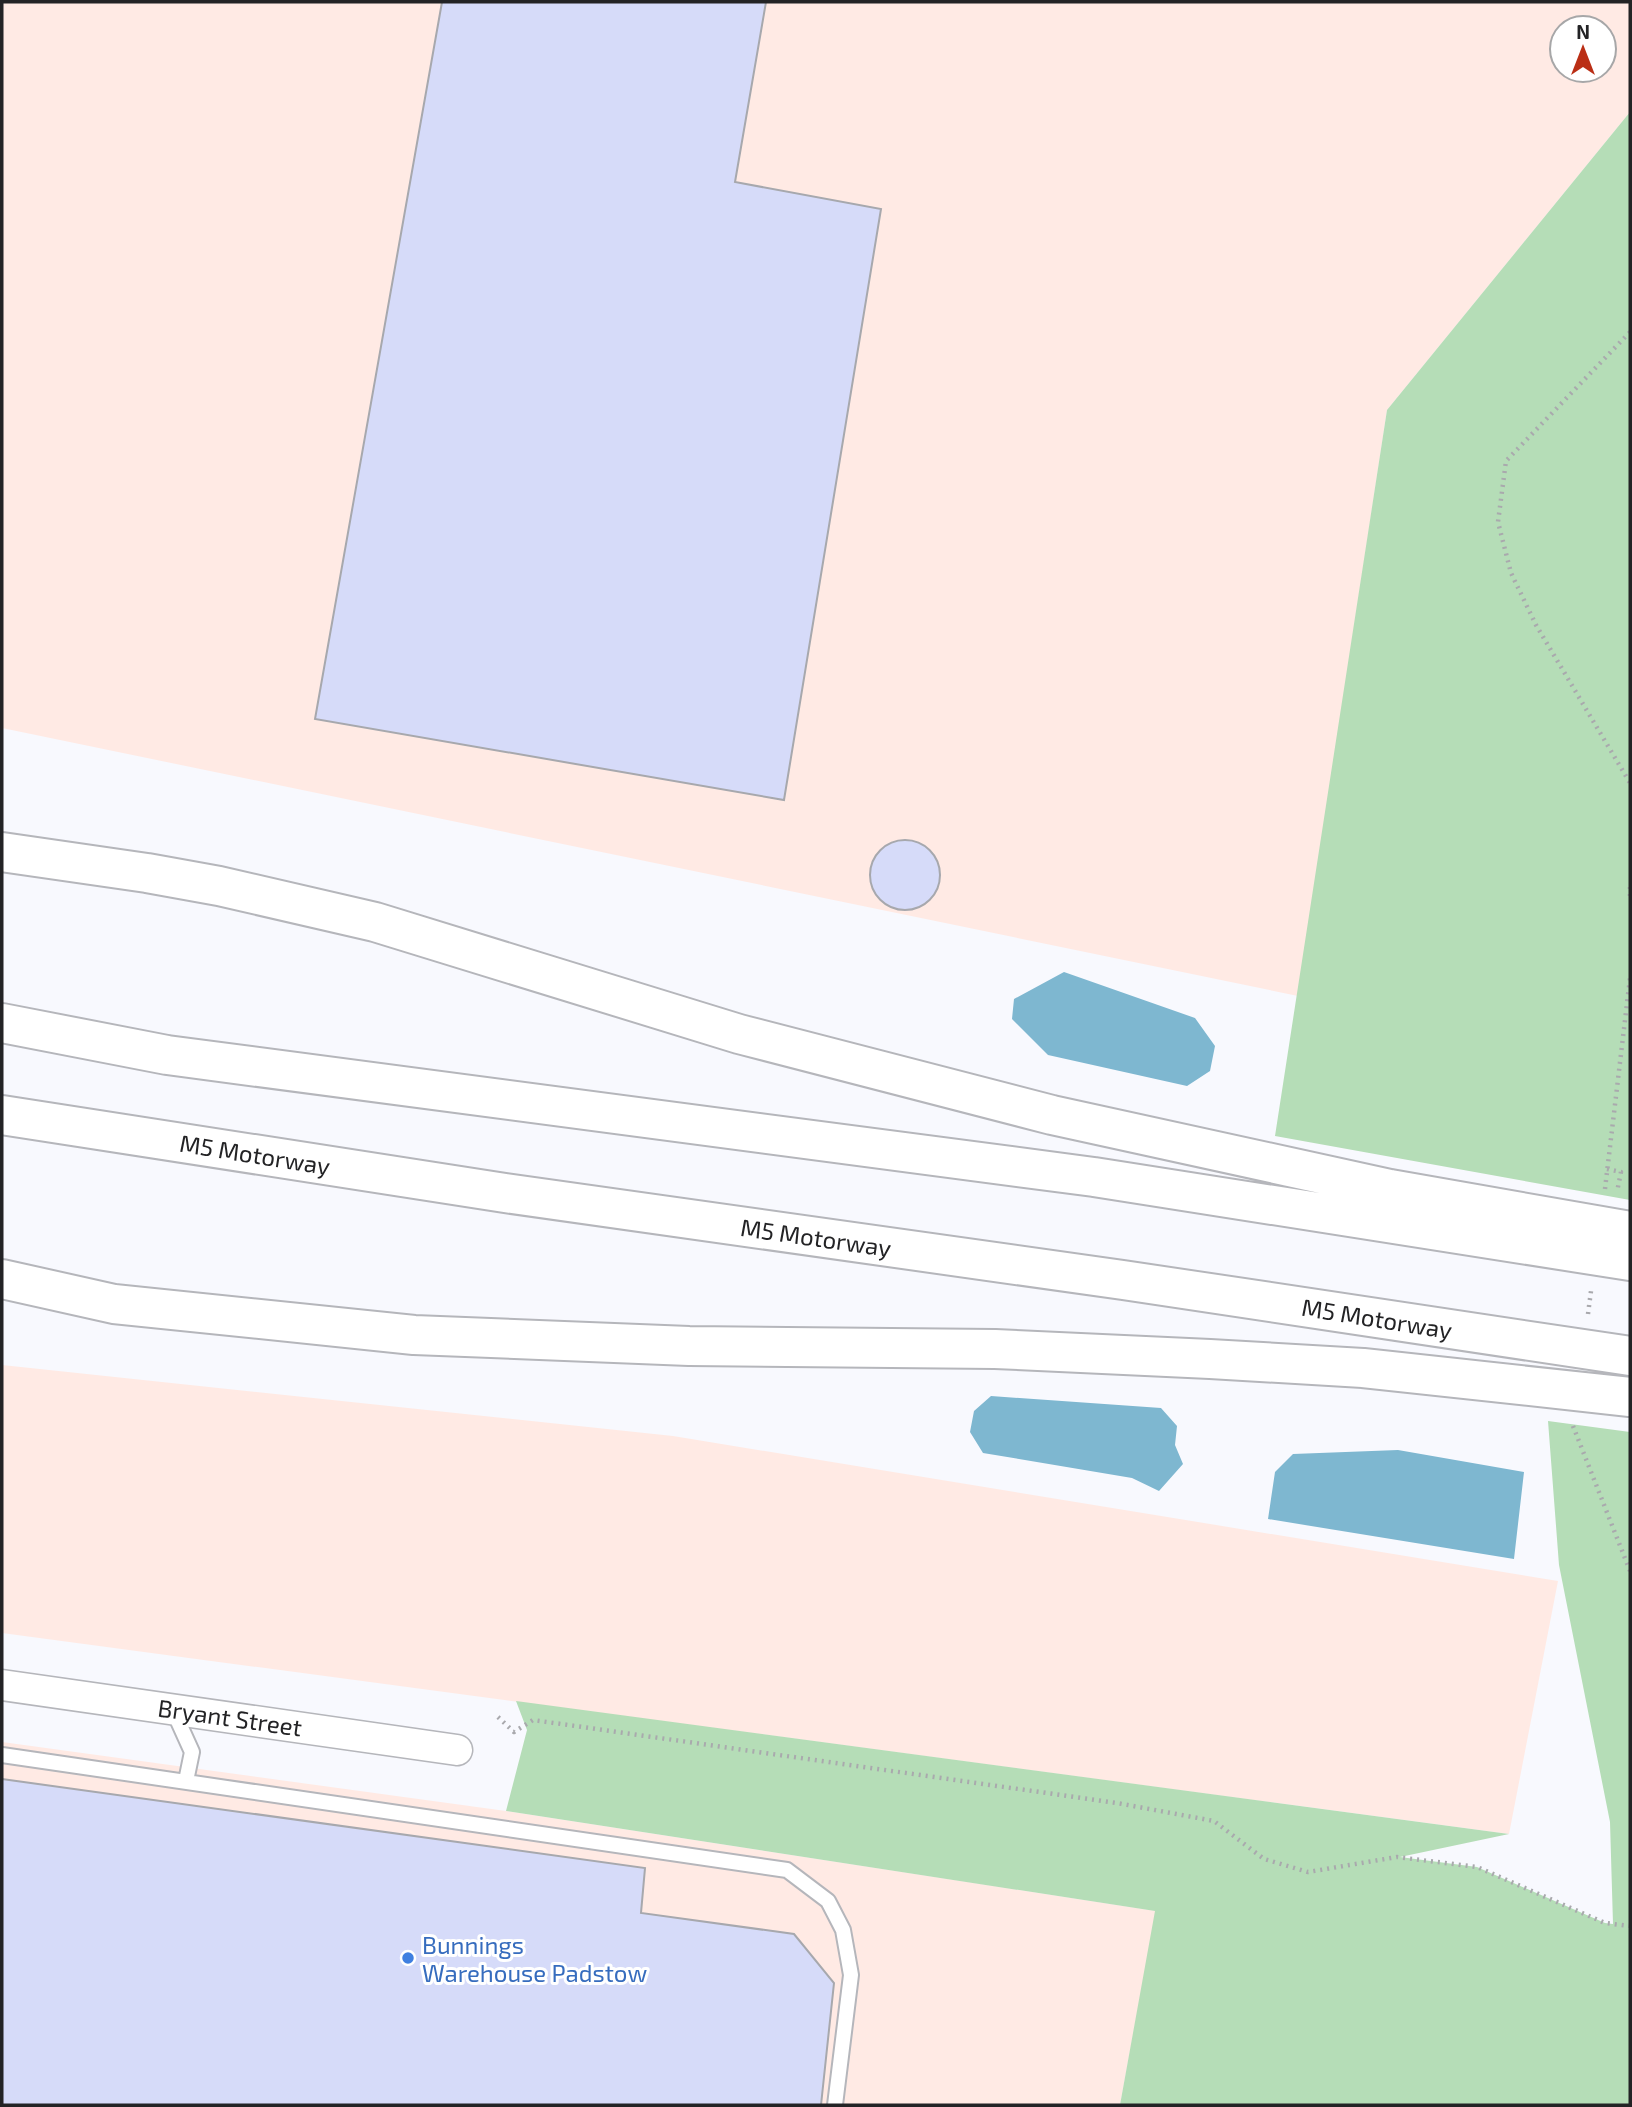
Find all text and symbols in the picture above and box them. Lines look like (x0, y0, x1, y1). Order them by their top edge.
north arrow (1548, 14, 1618, 84)
text: N (1576, 20, 1590, 43)
street label: M5 Motorway (178, 1128, 333, 1180)
street label: M5 Motorway (739, 1212, 894, 1262)
street label: M5 Motorway (1300, 1292, 1455, 1344)
street label: Bryant Street (156, 1693, 304, 1741)
place label: Bunnings Warehouse Padstow (422, 1930, 647, 1987)
marker: Bunnings Warehouse Padstow (400, 1950, 416, 1966)

